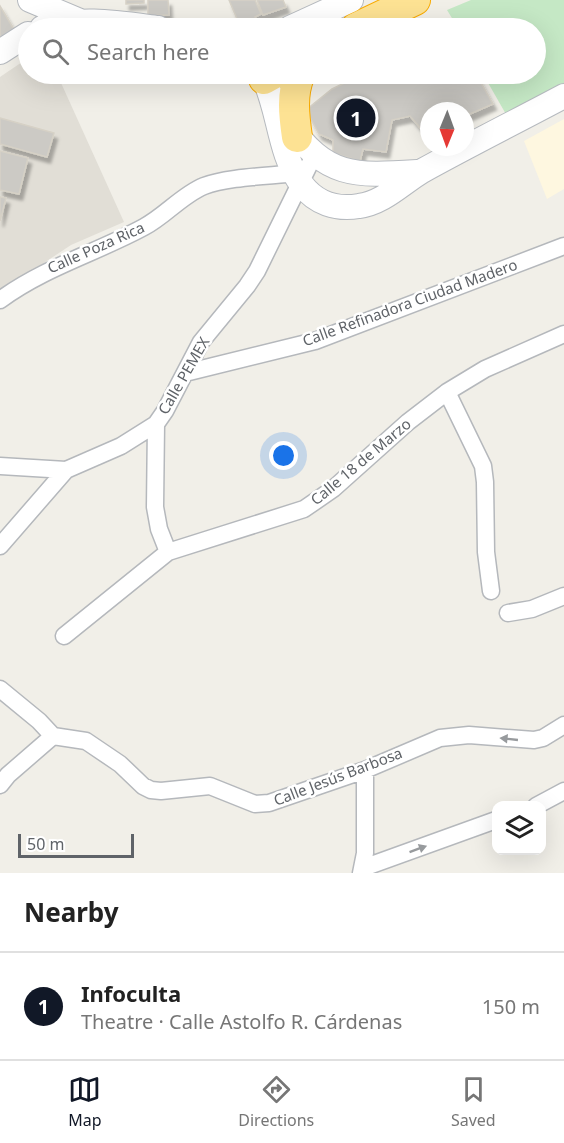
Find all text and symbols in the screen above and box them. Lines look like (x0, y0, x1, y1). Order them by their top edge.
search box (18, 18, 546, 84)
icon: search (39, 35, 72, 68)
text: Search here (87, 36, 209, 66)
pin: 1 (336, 96, 376, 140)
north arrow (420, 102, 474, 156)
street label: Calle Poza Rica (44, 217, 147, 277)
street label: Calle Refinadora Ciudad Madero (300, 254, 520, 350)
street label: Calle PEMEX (153, 333, 213, 418)
street label: Calle 18 de Marzo (306, 413, 415, 509)
your location (269, 441, 298, 470)
one-way arrow (500, 734, 519, 744)
street label: Calle Jesús Barbosa (270, 742, 405, 810)
map controls (492, 801, 546, 855)
button: layers (492, 801, 546, 855)
scale bar (18, 831, 134, 858)
text: 50 m (27, 833, 64, 855)
one-way arrow (409, 843, 427, 853)
text: Nearby (24, 894, 119, 930)
text: Infoculta (81, 978, 181, 1008)
text: 1 (38, 993, 49, 1020)
text: 150 m (482, 993, 540, 1020)
text: Theatre · Calle Astolfo R. Cárdenas (81, 1008, 402, 1035)
tab: Map (68, 1073, 102, 1131)
tab: Directions (238, 1073, 314, 1131)
tab: Saved (451, 1073, 496, 1131)

